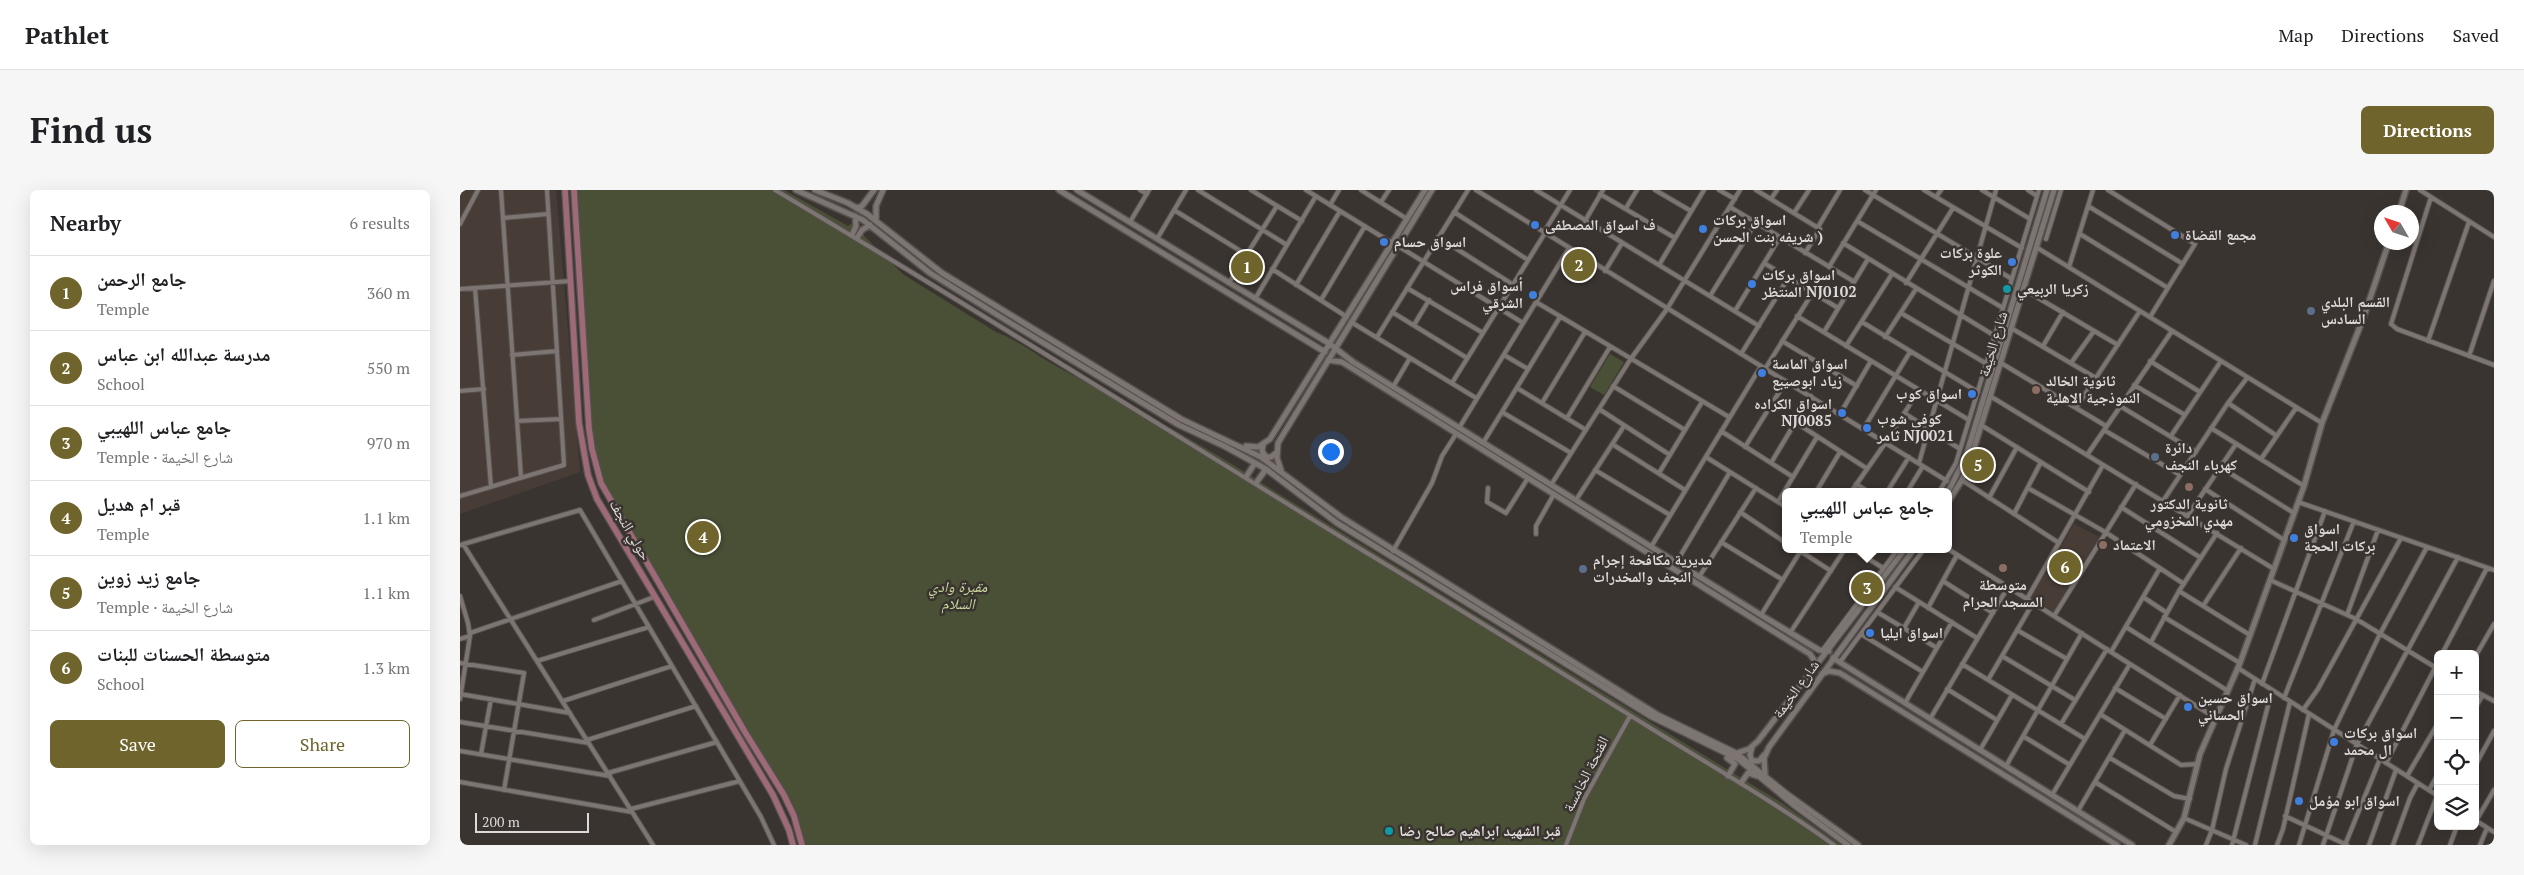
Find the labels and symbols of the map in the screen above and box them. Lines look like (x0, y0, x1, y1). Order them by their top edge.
north arrow (2374, 205, 2419, 250)
place label: اسواق بركات شريفه بنت الحسن ) (1713, 209, 1823, 246)
place label: ف اسواق المصطفى (1545, 214, 1656, 234)
marker: ف اسواق المصطفى (1529, 219, 1541, 231)
marker: اسواق بركات شريفه بنت الحسن ) (1697, 223, 1709, 235)
place label: مجمع القضاة (2185, 224, 2256, 245)
marker: مجمع القضاة (2169, 229, 2181, 241)
place label: اسواق حسام (1394, 231, 1466, 252)
marker: اسواق حسام (1378, 236, 1390, 248)
place label: علوة بركات الكوثر (1940, 242, 2002, 279)
pin: 2 (1563, 246, 1595, 284)
pin: 1 (1231, 248, 1263, 286)
marker: علوة بركات الكوثر (2006, 256, 2018, 268)
place label: اسواق بركات المنتظر NJ0102 (1761, 264, 1857, 301)
place label: أسواق فراس الشرقي (1450, 275, 1523, 315)
marker: اسواق بركات المنتظر NJ0102 (1746, 278, 1758, 290)
place label: زكريا الربيعي (2017, 278, 2089, 301)
marker: زكريا الربيعي (2001, 283, 2013, 295)
marker: أسواق فراس الشرقي (1527, 289, 1539, 301)
place label: القسم البلدي السادس (2321, 291, 2390, 328)
marker: القسم البلدي السادس (2305, 305, 2317, 317)
street label: شارع الخيمة (1973, 308, 2012, 379)
place label: اسواق الماسة زياد ابوصيبع (1772, 353, 1848, 391)
marker: اسواق الماسة زياد ابوصيبع (1756, 367, 1768, 379)
place label: ثانوية الخالد النموذجية الاهلية (2046, 370, 2140, 407)
place label: اسواق كوب (1896, 383, 1962, 403)
marker: ثانوية الخالد النموذجية الاهلية (2030, 384, 2042, 396)
marker: اسواق كوب (1966, 388, 1978, 400)
place label: اسواق الكراده NJ0085 (1754, 393, 1832, 430)
marker: اسواق الكراده NJ0085 (1836, 407, 1848, 419)
place label: كوفي شوب ثامر NJ0021 (1876, 408, 1954, 445)
marker: كوفي شوب ثامر NJ0021 (1861, 422, 1873, 434)
place label: دائرة كهرباء النجف (2165, 437, 2237, 474)
your location (1318, 439, 1344, 465)
pin: 5 (1962, 446, 1994, 484)
marker: دائرة كهرباء النجف (2149, 451, 2161, 463)
marker: ثانوية الدكتور مهدي المخزومي (2183, 481, 2195, 493)
place label: ثانوية الدكتور مهدي المخزومي (2145, 493, 2233, 533)
street label: حولي النجف (603, 495, 657, 565)
pin: 4 (687, 518, 719, 556)
place label: اسواق بركات الحجة (2304, 518, 2375, 555)
marker: اسواق بركات الحجة (2288, 532, 2300, 544)
place label: الاعتماد (2113, 534, 2156, 554)
marker: الاعتماد (2097, 539, 2109, 551)
pin: 6 (2049, 548, 2081, 586)
place label: مديرية مكافحة إجرام النجف والمخدرات (1593, 549, 1712, 586)
marker: متوسطة المسجد الحرام (1997, 562, 2009, 574)
marker: مديرية مكافحة إجرام النجف والمخدرات (1577, 563, 1589, 575)
pin: 3 (1851, 569, 1883, 607)
place label: متوسطة المسجد الحرام (1963, 574, 2043, 612)
park label: مقبرة وادي السلام (929, 576, 988, 614)
place label: اسواق ايليا (1880, 622, 1943, 642)
marker: اسواق ايليا (1864, 627, 1876, 639)
street label: شارع الخيمة (1767, 655, 1824, 722)
place label: اسواق حسين الحساني (2198, 687, 2273, 727)
marker: اسواق حسين الحساني (2182, 701, 2194, 713)
place label: اسواق بركات ال محمد (2344, 722, 2417, 759)
street label: الفتحة الخامسة (1557, 732, 1613, 815)
marker: اسواق بركات ال محمد (2328, 736, 2340, 748)
place label: اسواق ابو مؤمل (2309, 790, 2400, 810)
marker: اسواق ابو مؤمل (2293, 795, 2305, 807)
scale bar (475, 810, 589, 833)
place label: قبر الشهيد ابراهيم صالح رضا (1399, 820, 1561, 841)
marker: قبر الشهيد ابراهيم صالح رضا (1383, 825, 1395, 837)

